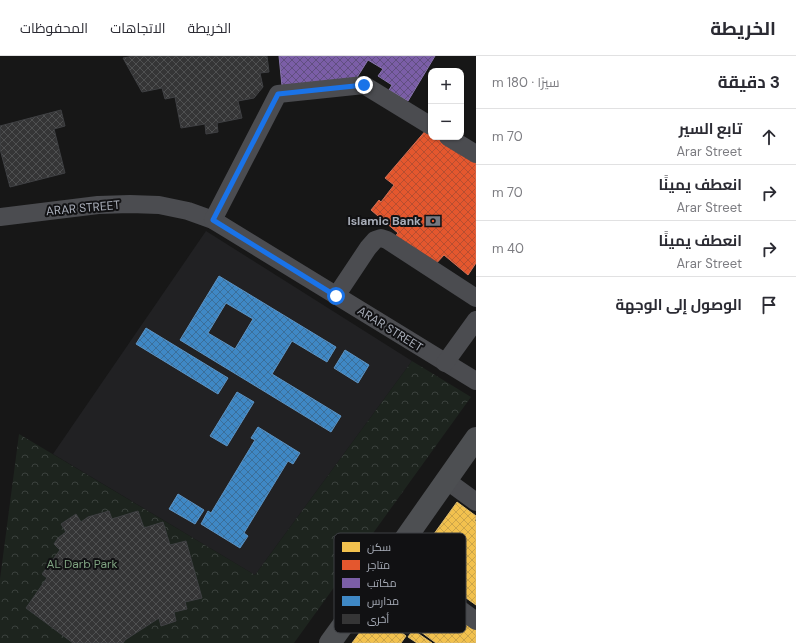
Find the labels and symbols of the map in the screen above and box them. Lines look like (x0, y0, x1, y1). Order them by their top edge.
route end (355, 76, 373, 94)
street label: ARAR STREET (45, 197, 121, 219)
bank icon: Islamic Bank (424, 212, 442, 230)
place label: Islamic Bank (347, 213, 421, 229)
route start (327, 287, 345, 305)
street label: ARAR STREET (354, 303, 426, 356)
legend (334, 533, 466, 633)
text: سكن (367, 540, 391, 554)
park label: AL Darb Park (46, 556, 118, 572)
text: متاجر (366, 558, 390, 572)
text: مكاتب (367, 576, 396, 590)
text: مدارس (367, 594, 399, 608)
text: أخرى (367, 612, 389, 626)

